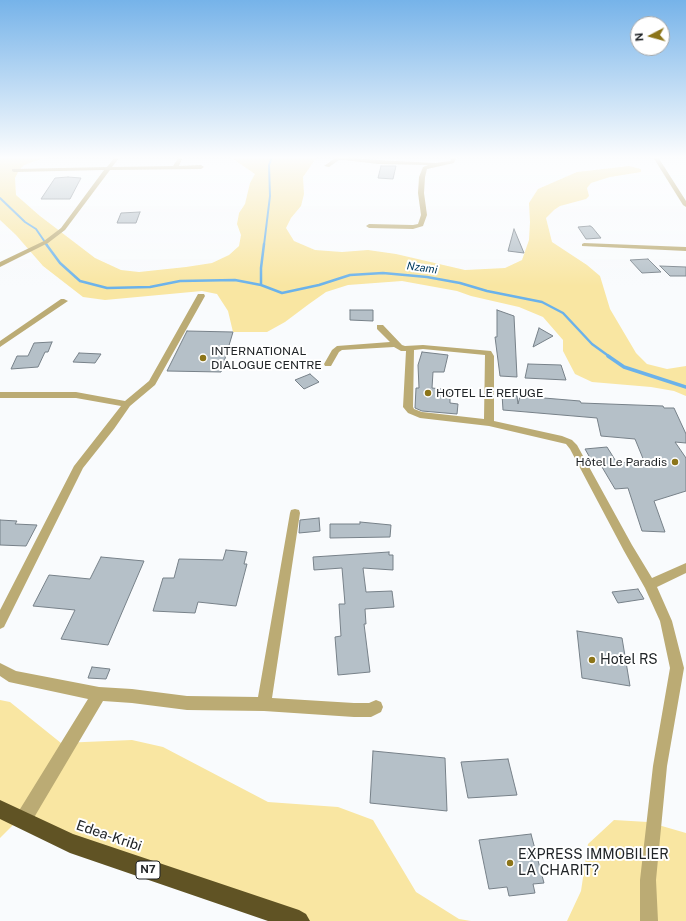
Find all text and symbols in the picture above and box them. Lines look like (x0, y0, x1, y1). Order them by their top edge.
north arrow (630, 16, 670, 56)
text: N (633, 32, 645, 42)
water label: Nzami (406, 259, 438, 277)
place label: INTERNATIONAL DIALOGUE CENTRE (211, 344, 322, 372)
marker: INTERNATIONAL DIALOGUE CENTRE (198, 353, 208, 363)
place label: HOTEL LE REFUGE (436, 386, 543, 400)
marker: HOTEL LE REFUGE (423, 388, 433, 398)
place label: Hôtel Le Paradis (576, 455, 667, 469)
marker: Hôtel Le Paradis (670, 457, 680, 467)
place label: Hotel RS (600, 652, 658, 668)
marker: Hotel RS (587, 655, 597, 665)
street label: Edea-Kribi (74, 817, 144, 855)
place label: EXPRESS IMMOBILIER LA CHARIT? (518, 847, 669, 880)
marker: EXPRESS IMMOBILIER LA CHARIT? (505, 858, 515, 868)
road number: N7 (136, 861, 160, 879)

